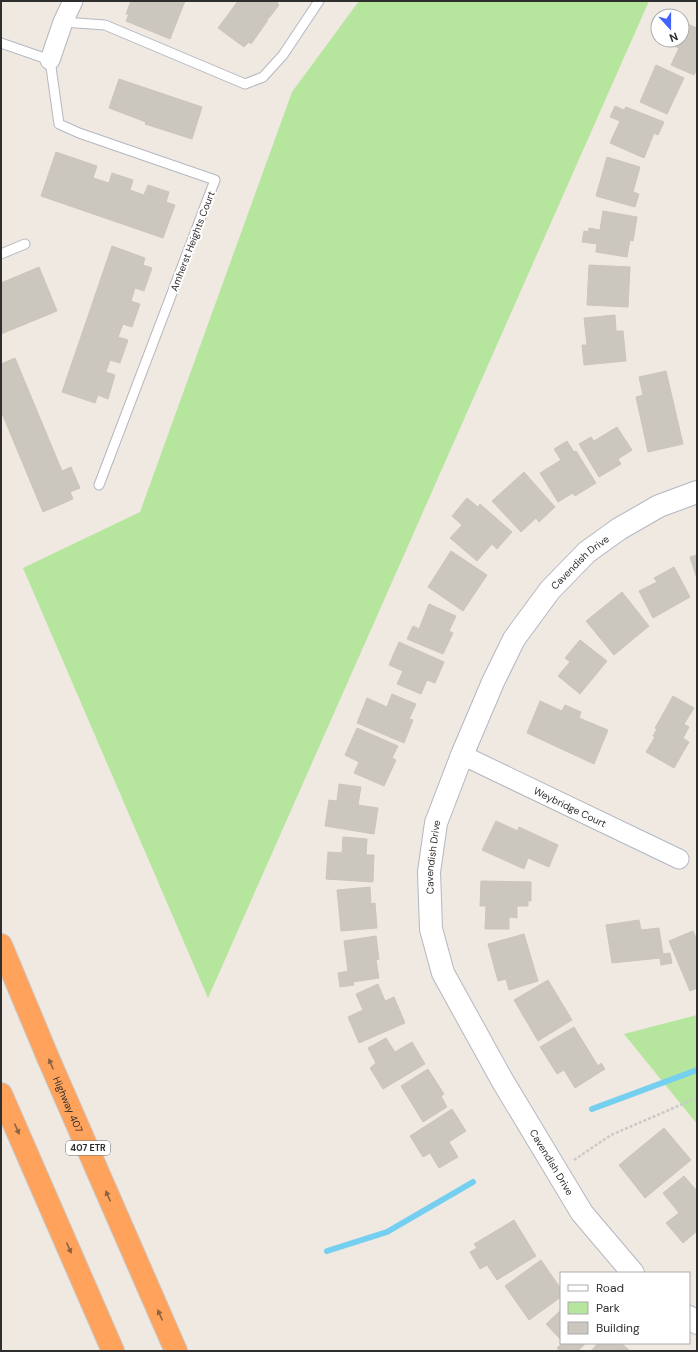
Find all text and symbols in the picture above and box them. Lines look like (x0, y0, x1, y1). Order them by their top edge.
north arrow (650, 8, 690, 48)
text: N (667, 29, 680, 45)
street label: Amherst Heights Court (167, 189, 218, 293)
street label: Cavendish Drive (548, 532, 612, 592)
street label: Weybridge Court (532, 784, 609, 830)
street label: Cavendish Drive (423, 818, 444, 894)
one-way arrow (48, 1058, 54, 1070)
street label: Highway 407 (50, 1075, 86, 1134)
one-way arrow (14, 1124, 20, 1136)
street label: Cavendish Drive (527, 1127, 577, 1198)
road number: 407 ETR (66, 1141, 110, 1155)
one-way arrow (105, 1190, 112, 1202)
one-way arrow (66, 1243, 72, 1255)
legend (560, 1272, 690, 1344)
text: Road (596, 1280, 624, 1296)
text: Park (596, 1300, 620, 1316)
one-way arrow (157, 1309, 163, 1321)
text: Building (596, 1320, 640, 1336)

